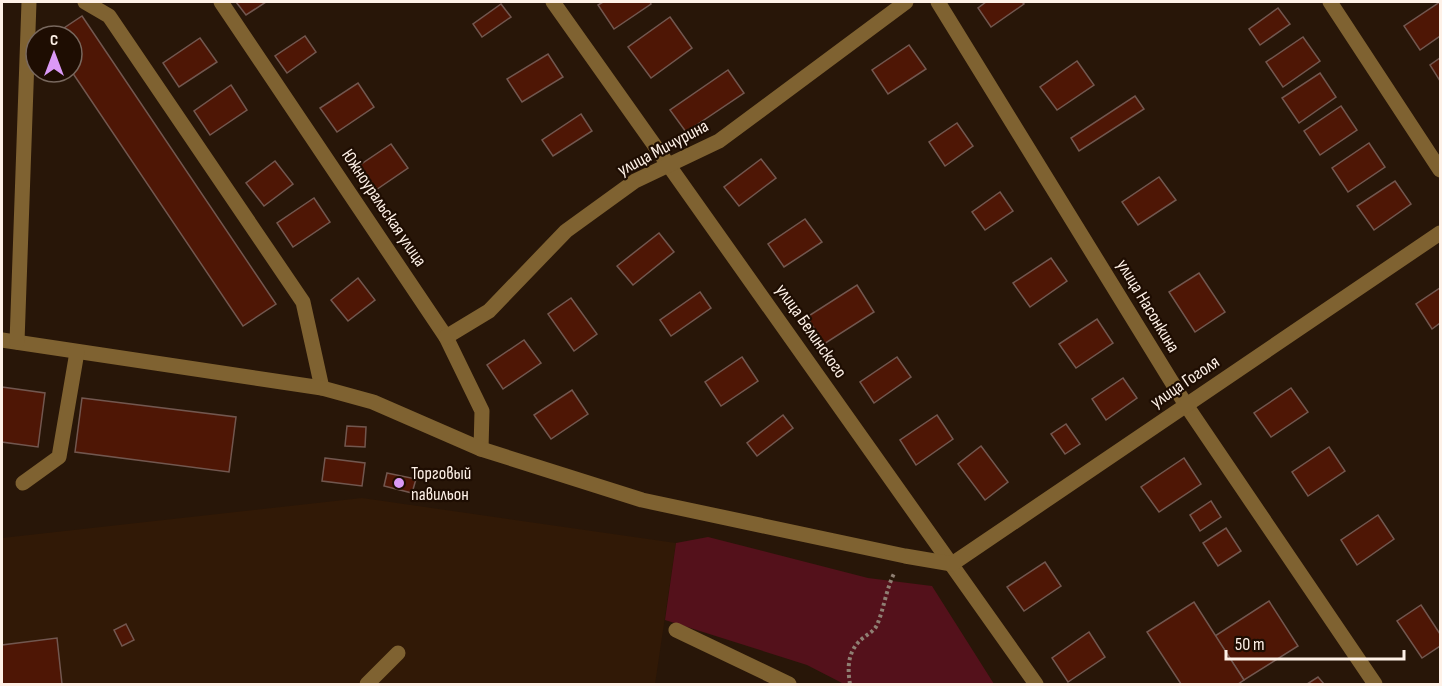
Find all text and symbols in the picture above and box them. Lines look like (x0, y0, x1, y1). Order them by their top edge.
north arrow (24, 24, 84, 84)
text: С (50, 31, 58, 50)
street label: улица Мичурина (614, 115, 712, 181)
street label: Южноуральская улица (337, 145, 431, 271)
street label: улица Насонкина (1112, 256, 1184, 356)
street label: улица Белинского (771, 280, 851, 382)
street label: улица Гоголя (1147, 351, 1223, 413)
place label: Торговый павильон (411, 463, 471, 505)
marker: Торговый павильон (392, 476, 406, 490)
scale bar (1226, 623, 1404, 661)
text: 50 m (1235, 634, 1265, 655)

